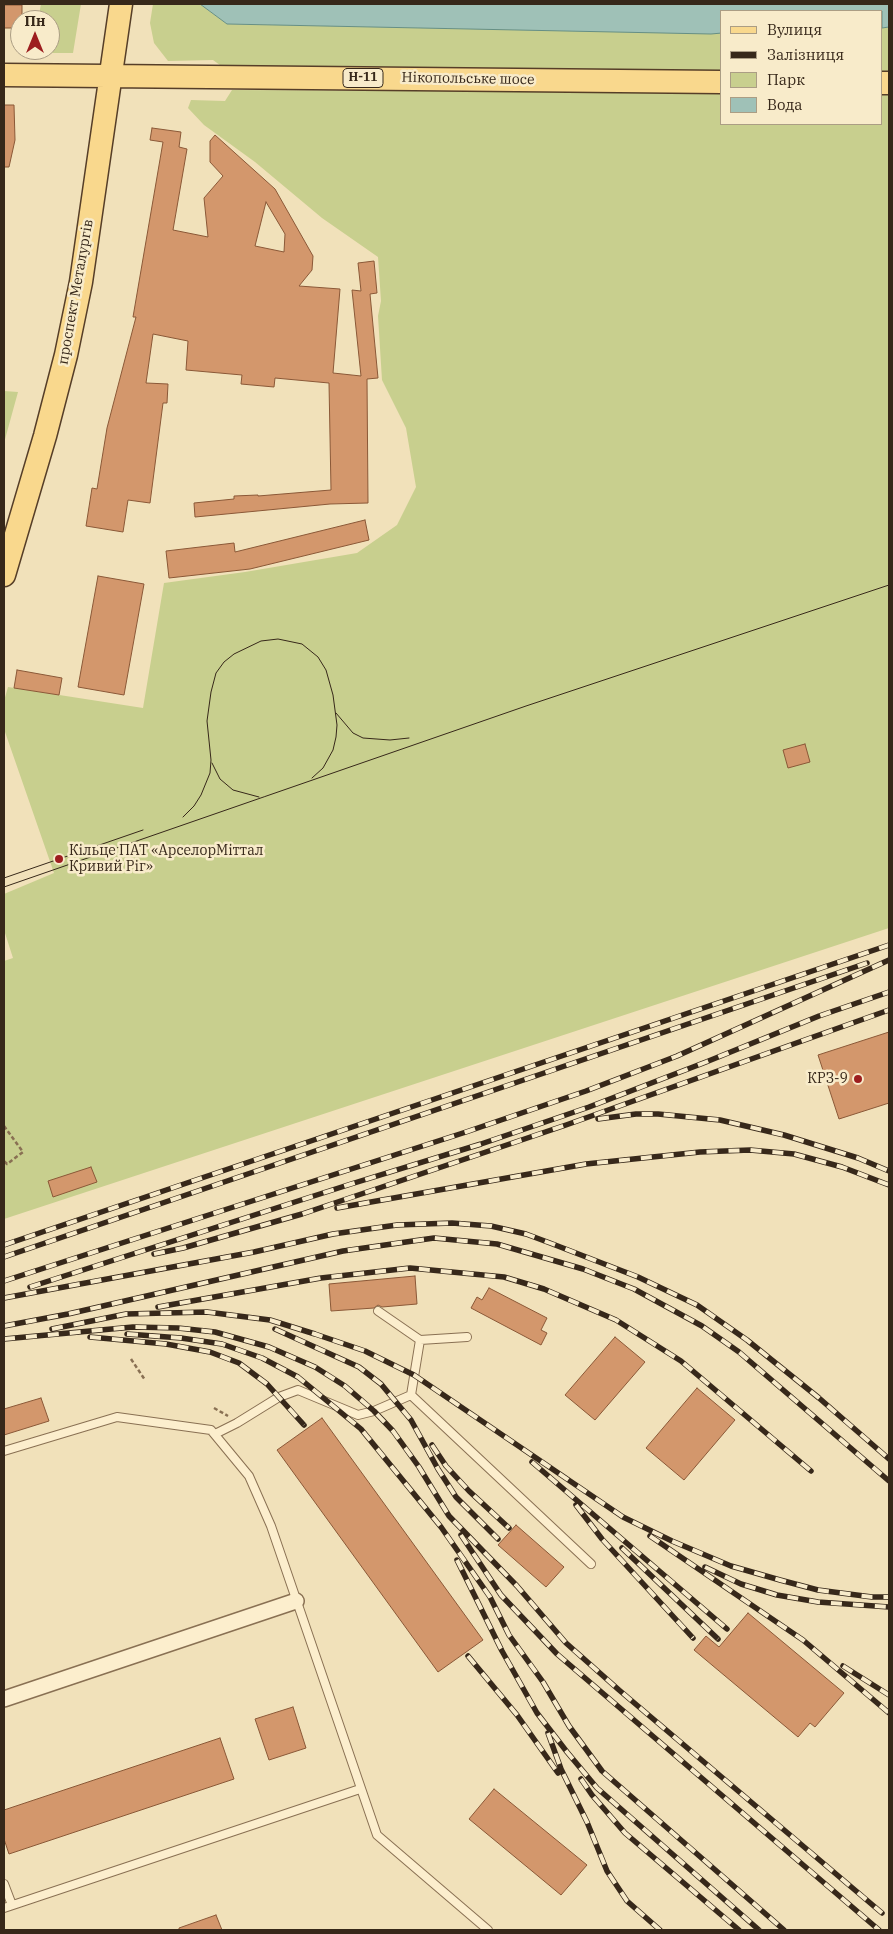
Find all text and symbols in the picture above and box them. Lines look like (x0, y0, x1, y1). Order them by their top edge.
north arrow (10, 10, 60, 60)
legend (720, 10, 883, 125)
text: Пн (25, 12, 45, 30)
text: Вулиця (767, 20, 822, 39)
text: Залізниця (767, 45, 844, 64)
road number: Н-11 (343, 68, 383, 88)
street label: Нікопольське шосе (401, 69, 535, 89)
text: Парк (767, 70, 805, 89)
text: Вода (767, 95, 803, 114)
street label: проспект Металургів (55, 218, 97, 366)
place label: Кільце ПАТ «АрселорМіттал Кривий Ріг» (69, 843, 263, 876)
marker: Кільце ПАТ «АрселорМіттал Кривий Ріг» (53, 853, 65, 865)
place label: КРЗ-9 (807, 1071, 848, 1087)
marker: КРЗ-9 (852, 1073, 864, 1085)

